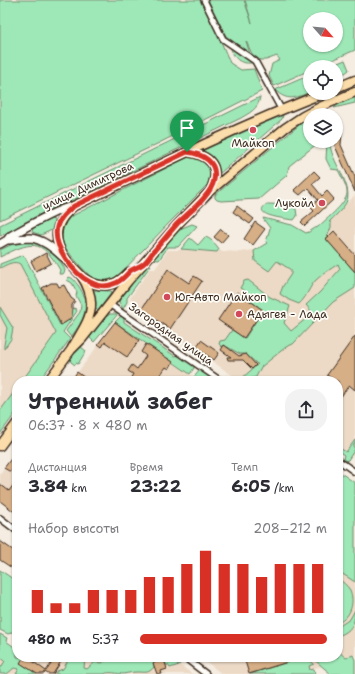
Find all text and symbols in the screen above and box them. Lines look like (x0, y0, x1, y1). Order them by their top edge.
north arrow (303, 12, 343, 52)
map controls (303, 12, 343, 148)
button: locate (303, 60, 343, 100)
button: layers (303, 108, 343, 148)
pin (170, 111, 204, 152)
icon: arrive (176, 117, 198, 139)
marker: Майкоп (248, 125, 258, 135)
place label: Майкоп (231, 136, 275, 151)
street label: улица Димитрова (40, 158, 136, 214)
place label: Лукойл (275, 196, 314, 211)
marker: Лукойл (317, 198, 327, 208)
place label: Юг-Авто Майкоп (175, 290, 267, 305)
marker: Юг-Авто Майкоп (162, 292, 172, 302)
street label: Загородная улица (126, 299, 216, 369)
place label: Адыгея - Лада (247, 307, 327, 322)
marker: Адыгея - Лада (234, 309, 244, 319)
text: Утренний забег (28, 387, 212, 416)
button: share (285, 389, 327, 431)
text: 06:37 · 8 × 480 m (28, 417, 147, 434)
text: Дистанция (28, 460, 87, 475)
text: Время (130, 460, 163, 475)
text: Темп (231, 460, 258, 475)
text: 3.84 (28, 475, 68, 497)
text: 23:22 (130, 475, 181, 497)
text: 6:05 (231, 475, 271, 497)
text: km (68, 481, 87, 496)
text: /km (271, 481, 294, 496)
text: Набор высоты (28, 520, 119, 537)
text: 208–212 m (253, 520, 327, 537)
text: 480 m (28, 631, 71, 648)
text: 5:37 (92, 631, 119, 648)

